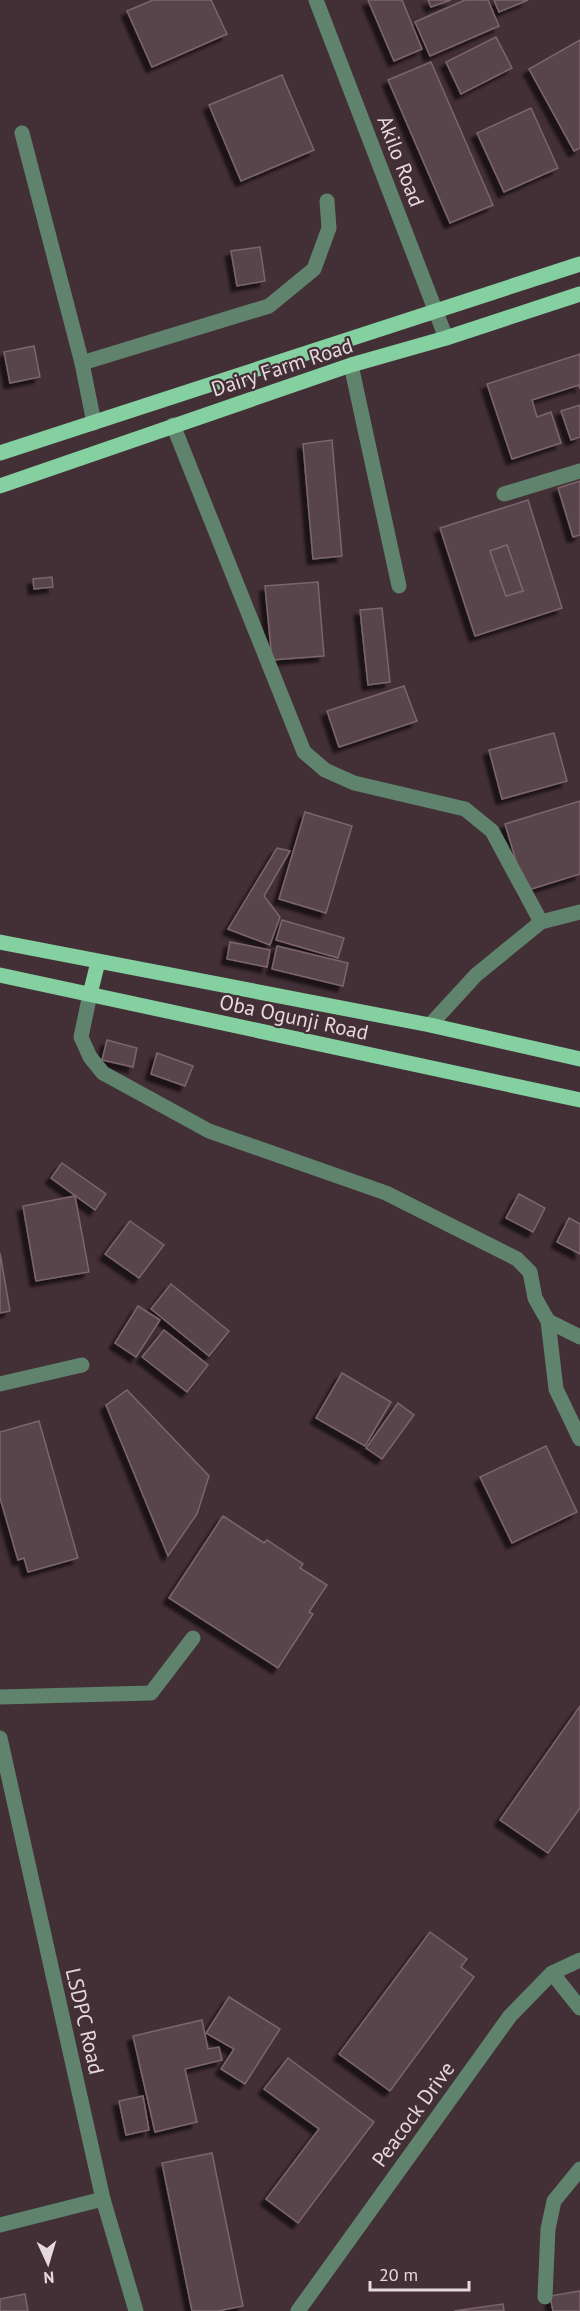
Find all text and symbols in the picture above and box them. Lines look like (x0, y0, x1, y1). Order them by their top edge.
street label: Akilo Road (371, 112, 431, 210)
street label: Dairy Farm Road (208, 331, 356, 403)
street label: Oba Ogunji Road (217, 988, 371, 1046)
street label: LSDPC Road (60, 1965, 110, 2077)
street label: Peacock Drive (366, 2056, 460, 2172)
north arrow (18, 2233, 78, 2293)
scale bar (370, 2254, 469, 2292)
text: 20 m (379, 2263, 418, 2286)
text: N (43, 2268, 55, 2288)

